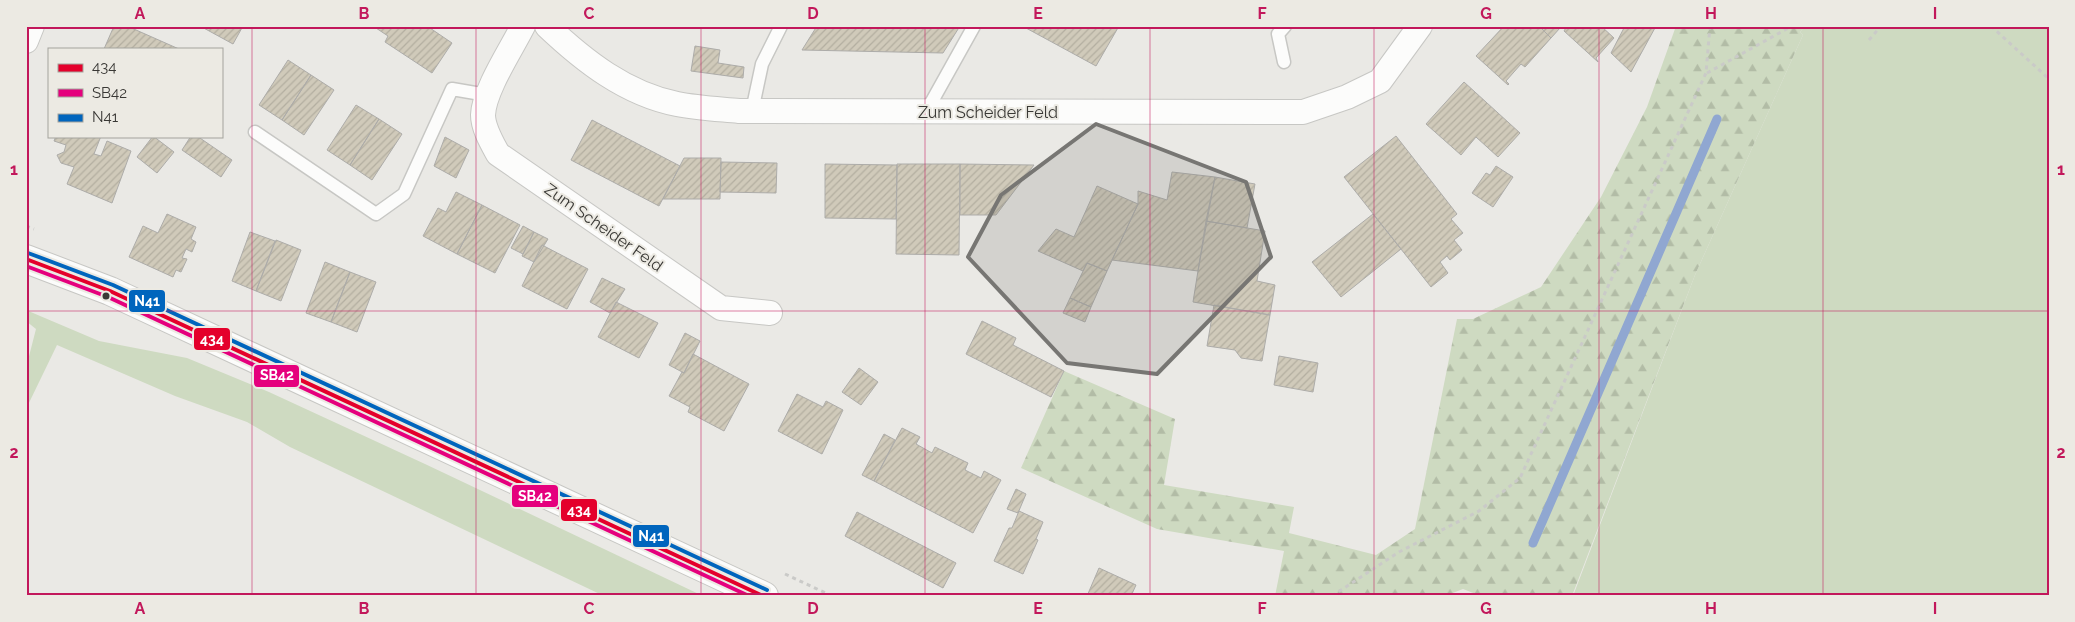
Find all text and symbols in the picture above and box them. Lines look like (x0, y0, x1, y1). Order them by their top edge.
text: A (135, 4, 146, 23)
text: B (359, 4, 370, 23)
text: C (584, 4, 595, 23)
text: D (807, 4, 819, 23)
text: E (1033, 4, 1043, 23)
text: F (1257, 4, 1267, 23)
text: G (1480, 4, 1492, 23)
text: H (1705, 4, 1717, 23)
text: I (1933, 4, 1937, 23)
legend (48, 48, 222, 138)
text: 434 (92, 58, 116, 76)
text: SB42 (92, 84, 127, 102)
street label: Zum Scheider Feld (918, 103, 1058, 122)
text: N41 (92, 108, 119, 126)
text: 1 (10, 160, 18, 179)
text: 1 (2057, 160, 2065, 179)
street label: Zum Scheider Feld (541, 179, 667, 275)
line badge: N41 (128, 289, 166, 313)
unlabelled marker (101, 291, 111, 301)
text: N41 (134, 293, 160, 309)
line badge: 434 (193, 327, 231, 351)
text: 434 (200, 331, 224, 347)
line badge: SB42 (253, 364, 300, 388)
text: SB42 (260, 367, 294, 383)
text: 2 (9, 443, 19, 462)
text: 2 (2056, 443, 2066, 462)
line badge: SB42 (511, 484, 559, 508)
text: SB42 (518, 488, 552, 504)
line badge: 434 (560, 498, 598, 522)
text: 434 (567, 502, 591, 518)
line badge: N41 (632, 524, 670, 548)
text: N41 (638, 528, 664, 544)
text: A (135, 599, 146, 618)
text: B (359, 599, 370, 618)
text: C (584, 599, 595, 618)
text: D (807, 599, 819, 618)
text: E (1033, 599, 1043, 618)
text: F (1257, 599, 1267, 618)
text: G (1480, 599, 1492, 618)
text: H (1705, 599, 1717, 618)
text: I (1933, 599, 1937, 618)

